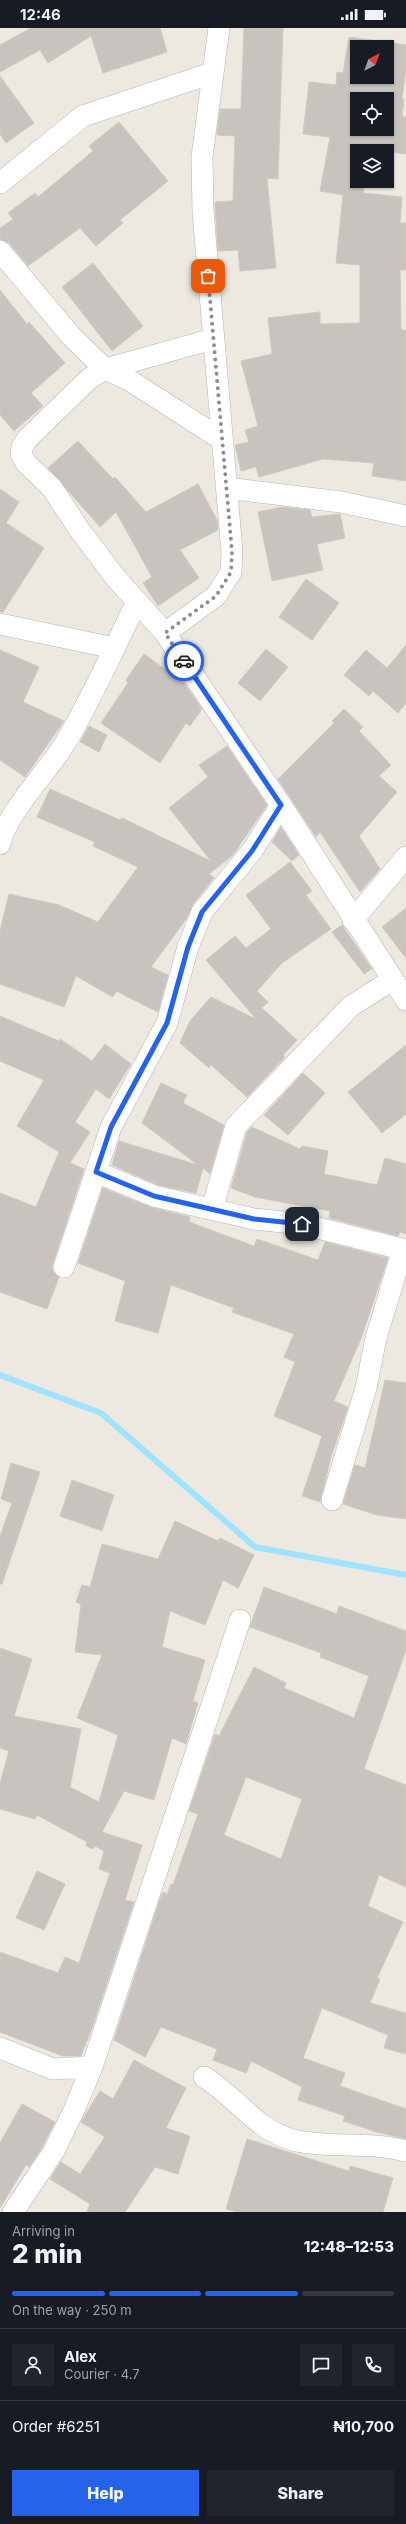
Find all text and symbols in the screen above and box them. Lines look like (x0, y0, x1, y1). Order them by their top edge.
text: 12:46 (20, 5, 61, 24)
north arrow (350, 40, 394, 84)
map controls (350, 40, 394, 188)
button: locate (350, 92, 394, 136)
button: layers (350, 144, 394, 188)
pin (191, 259, 225, 293)
icon: bag (197, 265, 219, 287)
courier (164, 641, 204, 681)
icon: car (173, 650, 195, 672)
pin (285, 1207, 319, 1241)
icon: home (291, 1213, 313, 1235)
text: Arriving in (12, 2223, 75, 2239)
text: 12:48–12:53 (304, 2237, 394, 2256)
text: 2 min (12, 2238, 82, 2269)
text: On the way · 250 m (12, 2302, 132, 2318)
button: person (12, 2344, 54, 2386)
button: chat (300, 2344, 342, 2386)
button: phone (352, 2344, 394, 2386)
text: Alex (64, 2347, 97, 2366)
text: Courier · 4.7 (64, 2366, 140, 2382)
text: Order #6251 (12, 2417, 100, 2436)
text: ₦10,700 (333, 2417, 394, 2436)
button: Help (12, 2470, 199, 2516)
button: Share (207, 2470, 394, 2516)

